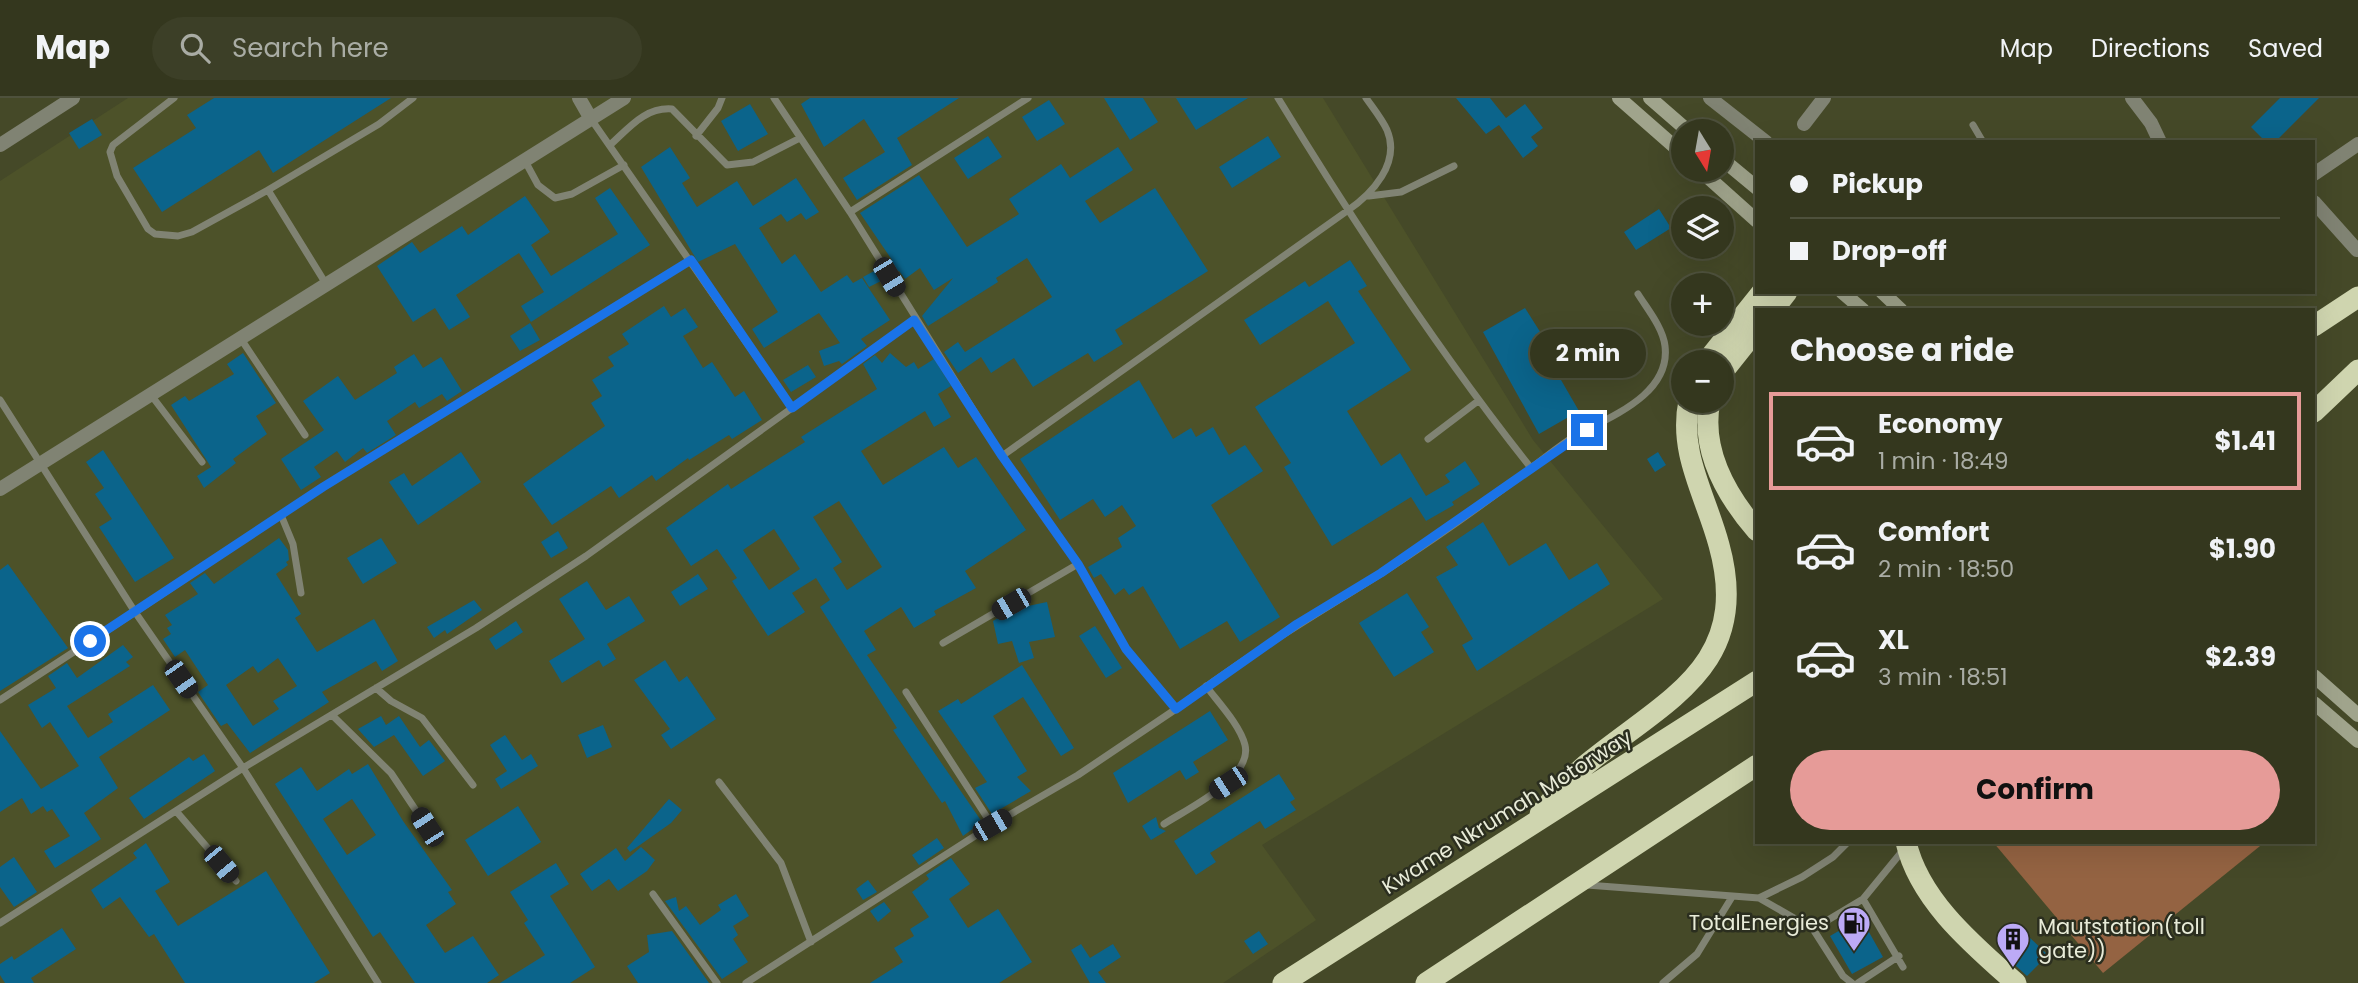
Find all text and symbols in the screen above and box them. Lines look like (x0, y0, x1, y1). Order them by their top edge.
search box (152, 17, 642, 80)
text: Map (35, 24, 110, 71)
icon: search (176, 29, 214, 67)
text: Search here (232, 30, 389, 66)
text: Map (2000, 32, 2053, 65)
text: Directions (2091, 32, 2210, 65)
text: Saved (2248, 32, 2323, 65)
north arrow (1671, 119, 1734, 182)
map controls (1671, 119, 1734, 413)
text: Pickup (1832, 166, 1923, 202)
button: layers (1671, 196, 1734, 259)
text: Drop-off (1832, 233, 1947, 269)
car (870, 254, 909, 300)
button: + (1671, 273, 1734, 336)
text: Choose a ride (1790, 327, 2014, 372)
callout: 2 min (1529, 328, 1645, 378)
text: 2 min (1556, 337, 1620, 369)
button: − (1671, 350, 1734, 413)
text: Economy (1878, 406, 2002, 442)
icon: car (1794, 410, 1857, 473)
route end (1571, 414, 1603, 446)
text: $1.41 (2214, 423, 2276, 459)
text: 1 min · 18:49 (1878, 445, 2008, 477)
text: Comfort (1878, 514, 1990, 550)
icon: car (1794, 518, 1857, 581)
text: $1.90 (2209, 531, 2276, 567)
text: 2 min · 18:50 (1878, 553, 2014, 585)
car (988, 584, 1035, 624)
text: XL (1878, 622, 1909, 658)
route start (74, 625, 106, 657)
icon: car (1794, 626, 1857, 689)
text: $2.39 (2205, 639, 2276, 675)
car (161, 656, 202, 702)
text: 3 min · 18:51 (1878, 661, 2008, 693)
street label: Kwame Nkrumah Motorway (1376, 722, 1637, 901)
button: Confirm (1790, 750, 2280, 830)
car (1205, 763, 1252, 803)
car (407, 804, 448, 850)
car (969, 805, 1016, 845)
car (200, 841, 243, 887)
fuel station icon: TotalEnergies (1835, 904, 1873, 953)
place label: TotalEnergies (1689, 908, 1829, 937)
place label: Mautstation(toll gate)) (2038, 912, 2205, 965)
building icon: Mautstation(toll gate)) (1994, 920, 2032, 969)

